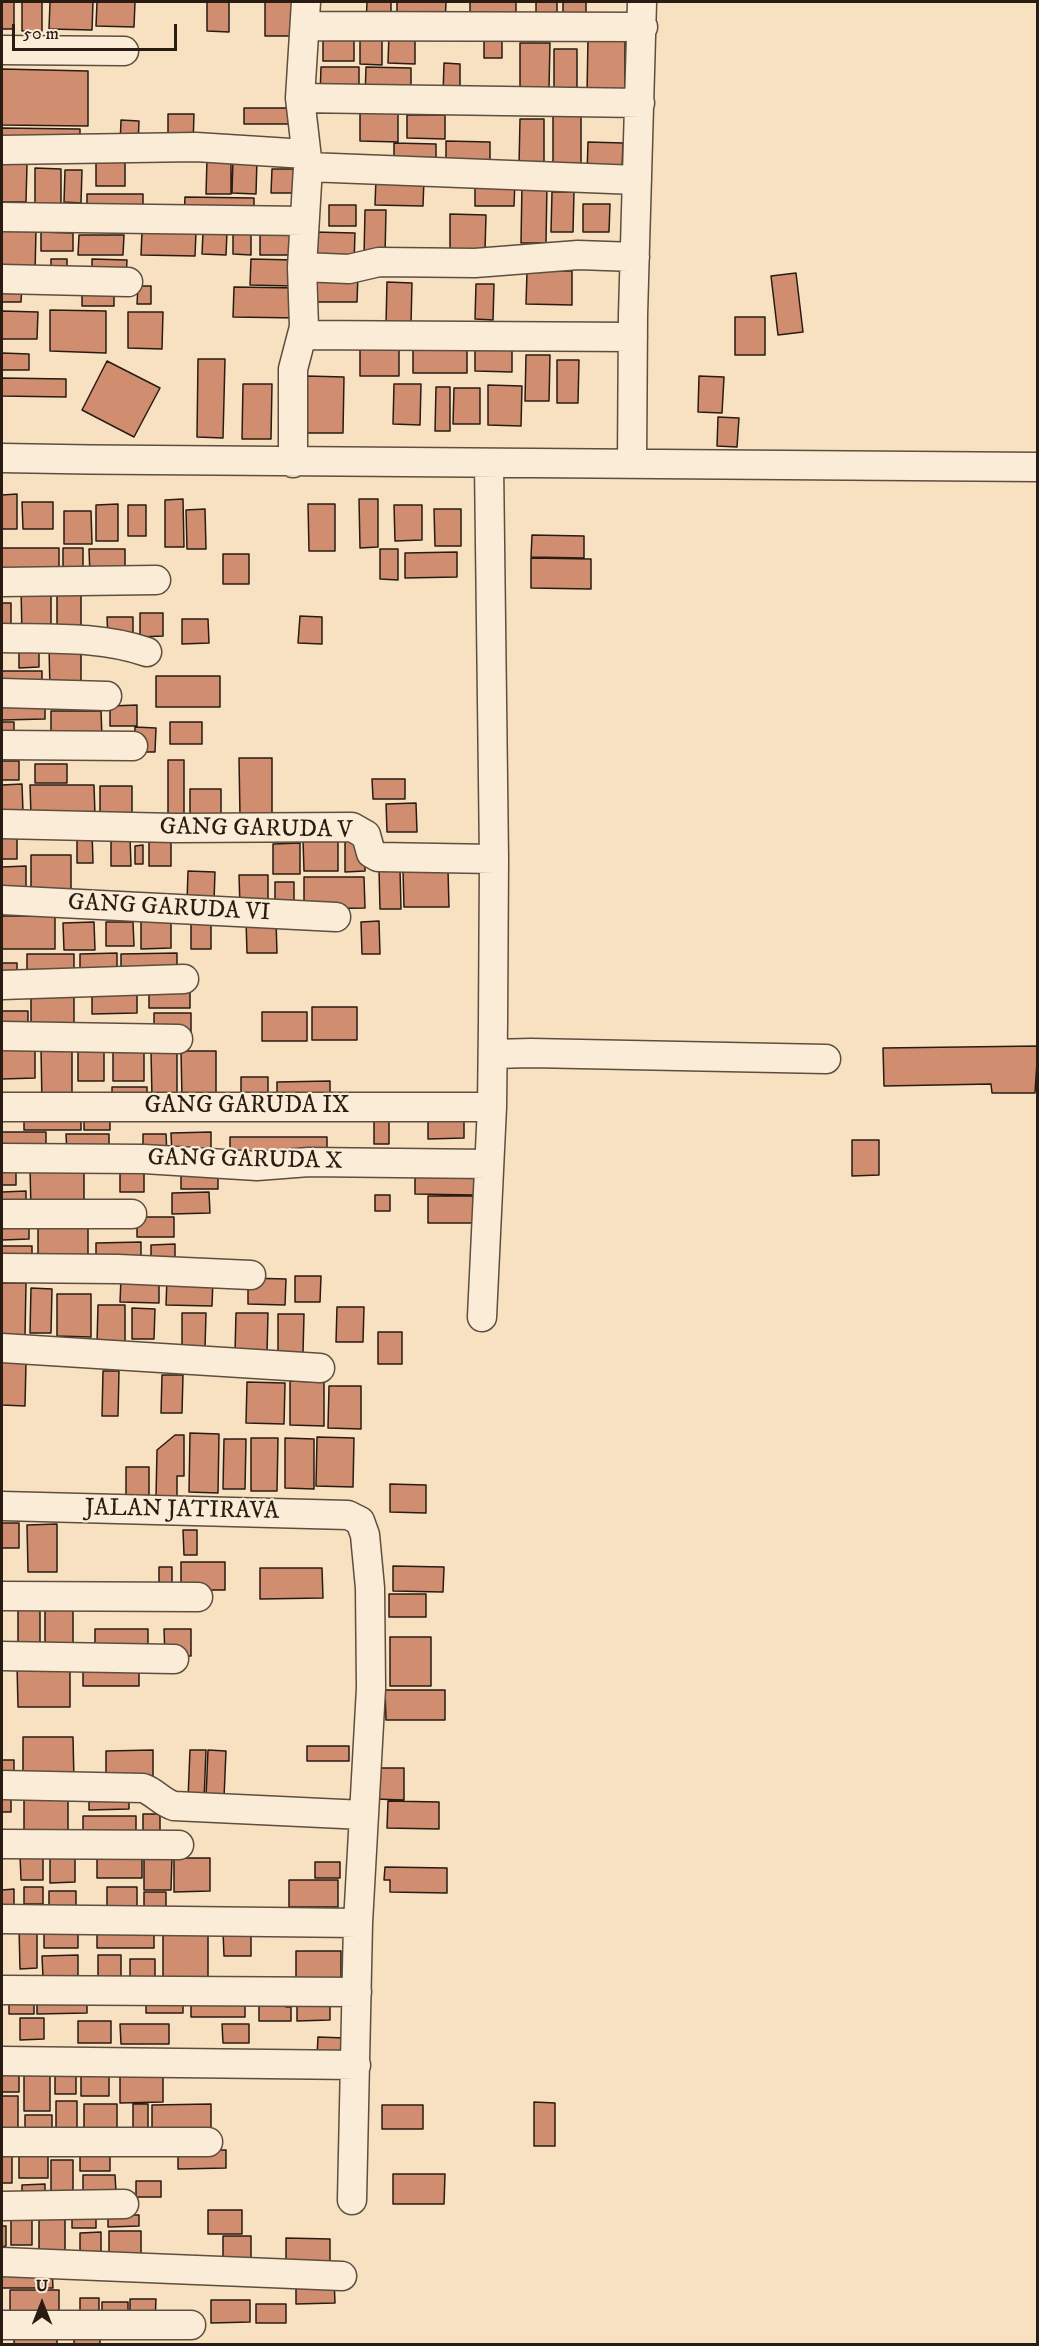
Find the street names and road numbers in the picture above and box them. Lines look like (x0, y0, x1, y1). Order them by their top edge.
street label: GANG GARUDA V (159, 814, 353, 846)
street label: GANG GARUDA VI (67, 889, 271, 929)
street label: GANG GARUDA IX (145, 1093, 349, 1121)
street label: GANG GARUDA X (147, 1145, 343, 1177)
street label: JALAN JATIRAVA (85, 1495, 279, 1527)

